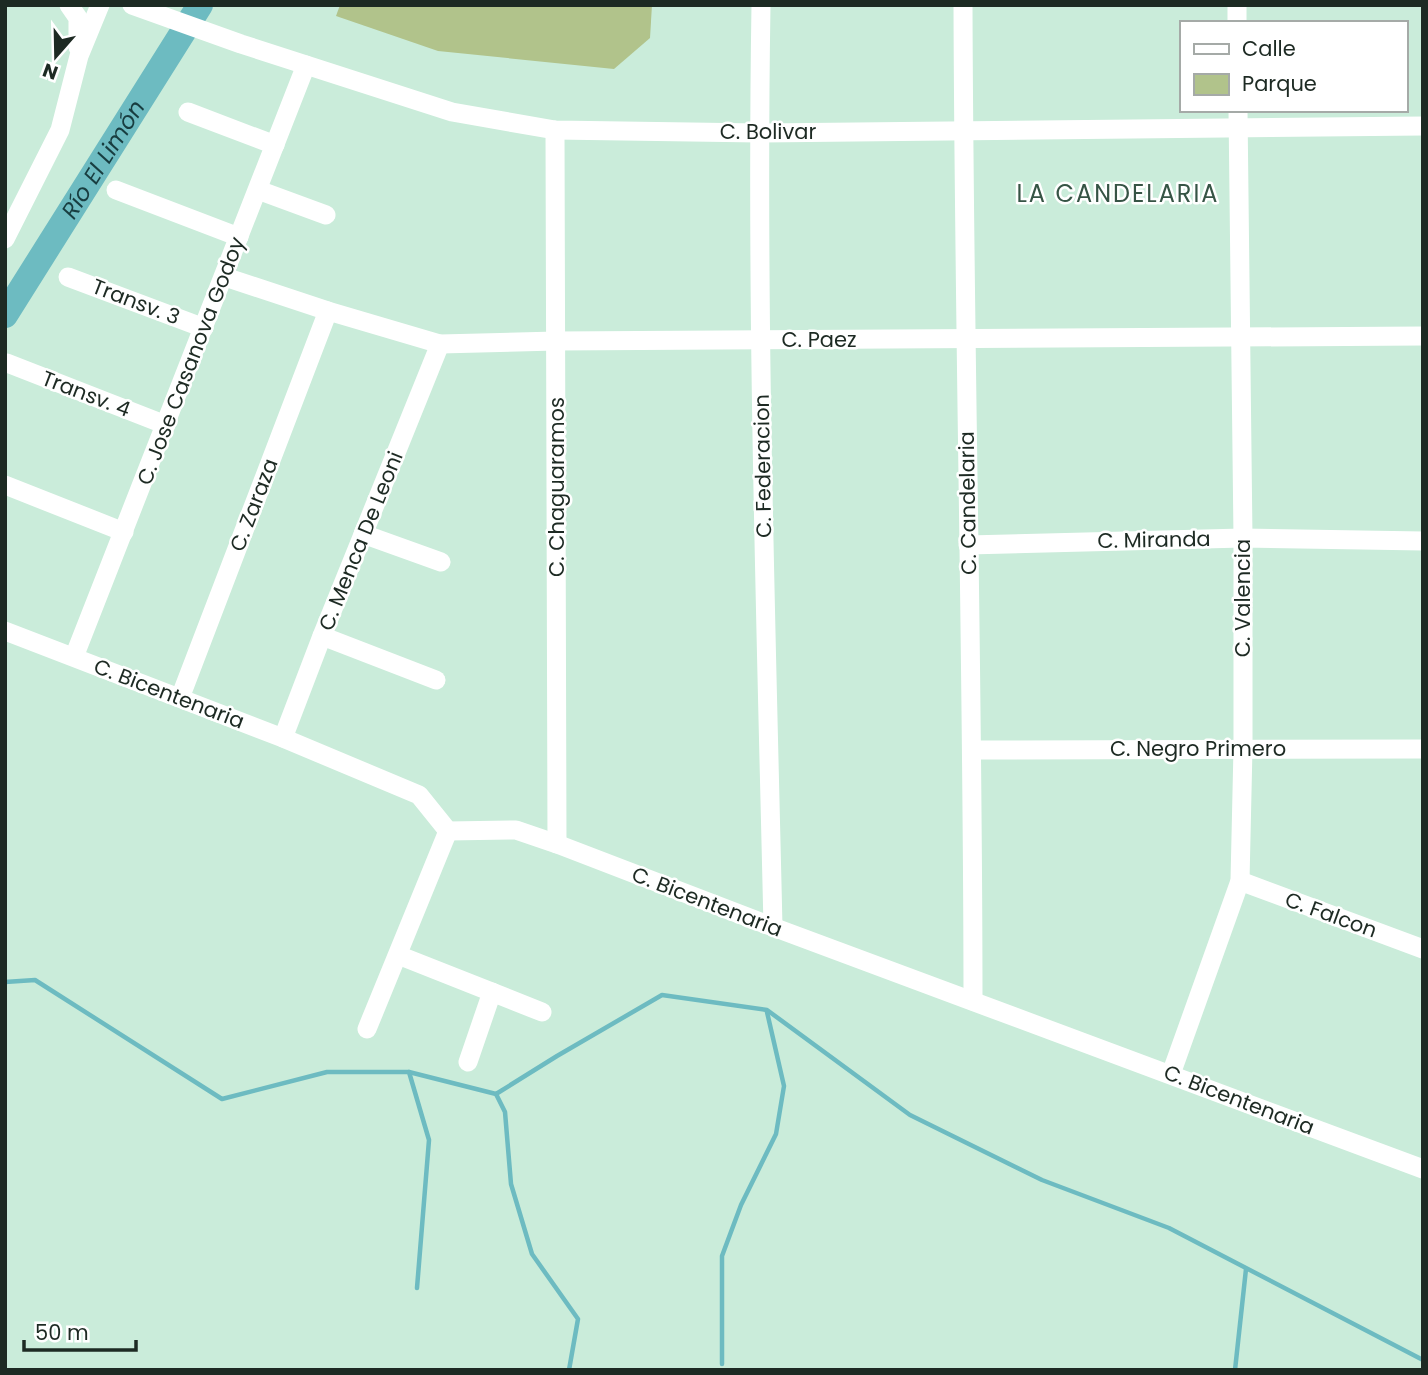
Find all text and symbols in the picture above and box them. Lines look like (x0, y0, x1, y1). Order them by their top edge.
north arrow (21, 21, 91, 91)
legend (1180, 21, 1407, 112)
text: Calle (1242, 34, 1296, 63)
text: N (39, 56, 62, 87)
text: Parque (1242, 69, 1317, 98)
water label: Río El Limón (54, 94, 152, 225)
street label: C. Bolivar (720, 117, 817, 146)
district label: LA CANDELARIA (1016, 177, 1220, 210)
street label: C. Jose Casanova Godoy (130, 232, 251, 489)
street label: Transv. 3 (88, 272, 184, 332)
street label: C. Paez (781, 325, 857, 354)
street label: Transv. 4 (38, 363, 135, 424)
street label: C. Federacion (747, 394, 778, 538)
street label: C. Chaguaramos (542, 397, 571, 577)
street label: C. Candelaria (952, 431, 983, 575)
street label: C. Menca De Leoni (311, 447, 410, 635)
street label: C. Zaraza (223, 454, 285, 556)
street label: C. Miranda (1097, 524, 1211, 555)
street label: C. Valencia (1228, 539, 1257, 657)
street label: C. Bicentenaria (90, 652, 249, 736)
street label: C. Negro Primero (1110, 734, 1286, 763)
street label: C. Bicentenaria (628, 860, 787, 944)
street label: C. Falcon (1281, 885, 1381, 945)
street label: C. Bicentenaria (1160, 1058, 1319, 1142)
scale bar (24, 1308, 136, 1352)
text: 50 m (35, 1318, 89, 1347)

